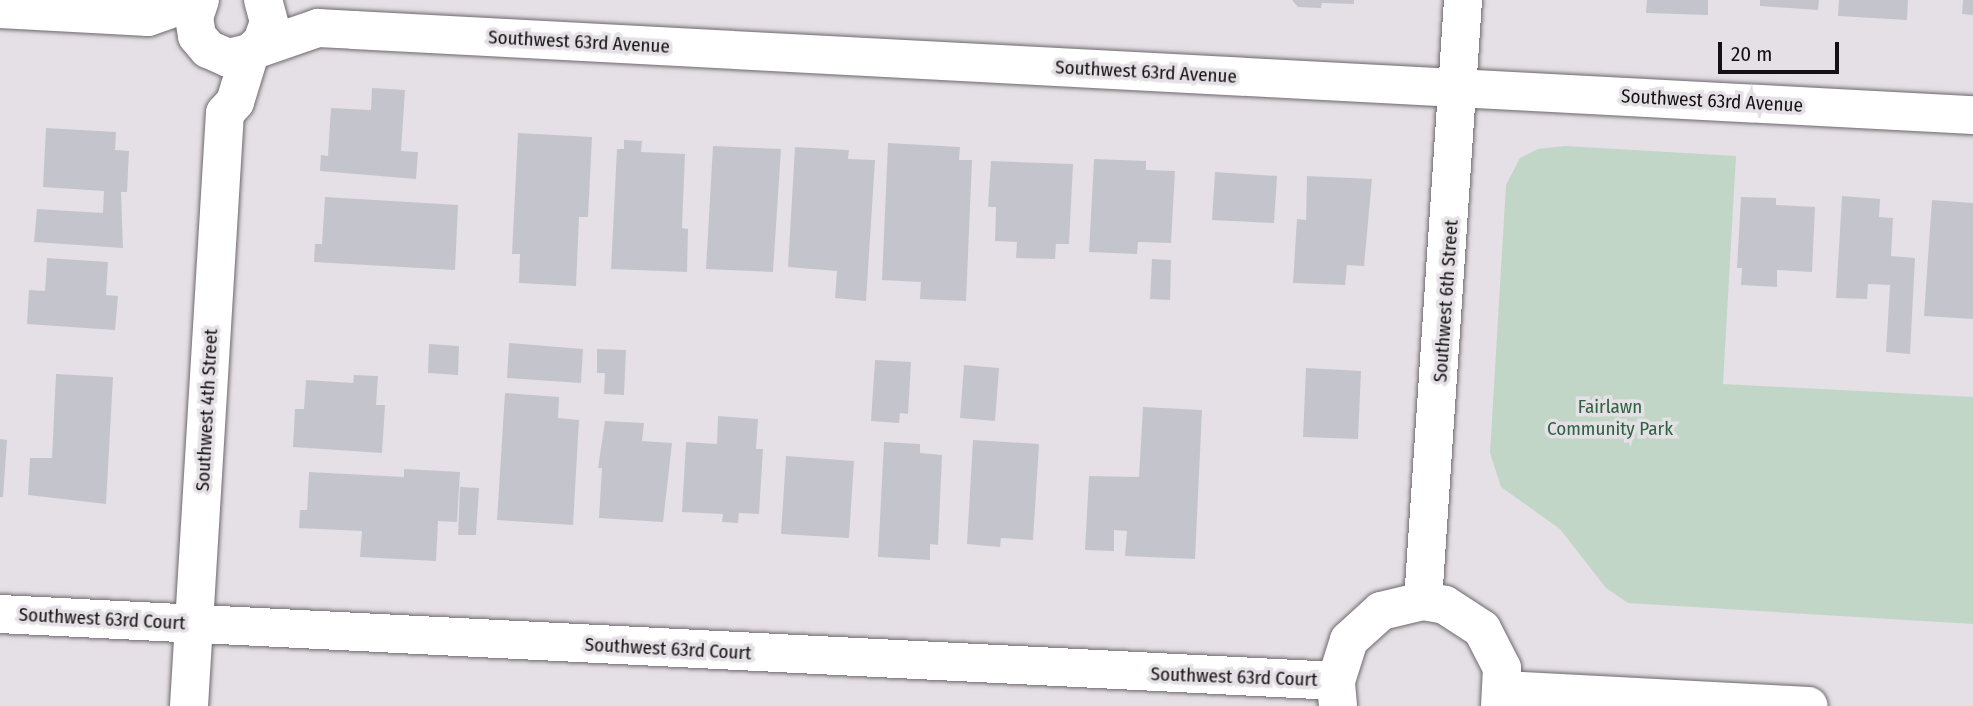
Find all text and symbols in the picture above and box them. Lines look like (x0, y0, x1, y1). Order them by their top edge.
street label: Southwest 63rd Avenue (488, 26, 670, 58)
scale bar (1721, 28, 1842, 72)
text: 20 m (1731, 41, 1772, 67)
street label: Southwest 63rd Avenue (1055, 56, 1237, 88)
street label: Southwest 63rd Avenue (1621, 85, 1803, 117)
street label: Southwest 6th Street (1429, 219, 1463, 383)
street label: Southwest 4th Street (191, 328, 223, 492)
park label: Fairlawn Community Park (1547, 396, 1673, 440)
street label: Southwest 63rd Court (18, 603, 186, 635)
street label: Southwest 63rd Court (584, 633, 752, 665)
street label: Southwest 63rd Court (1150, 663, 1318, 691)

